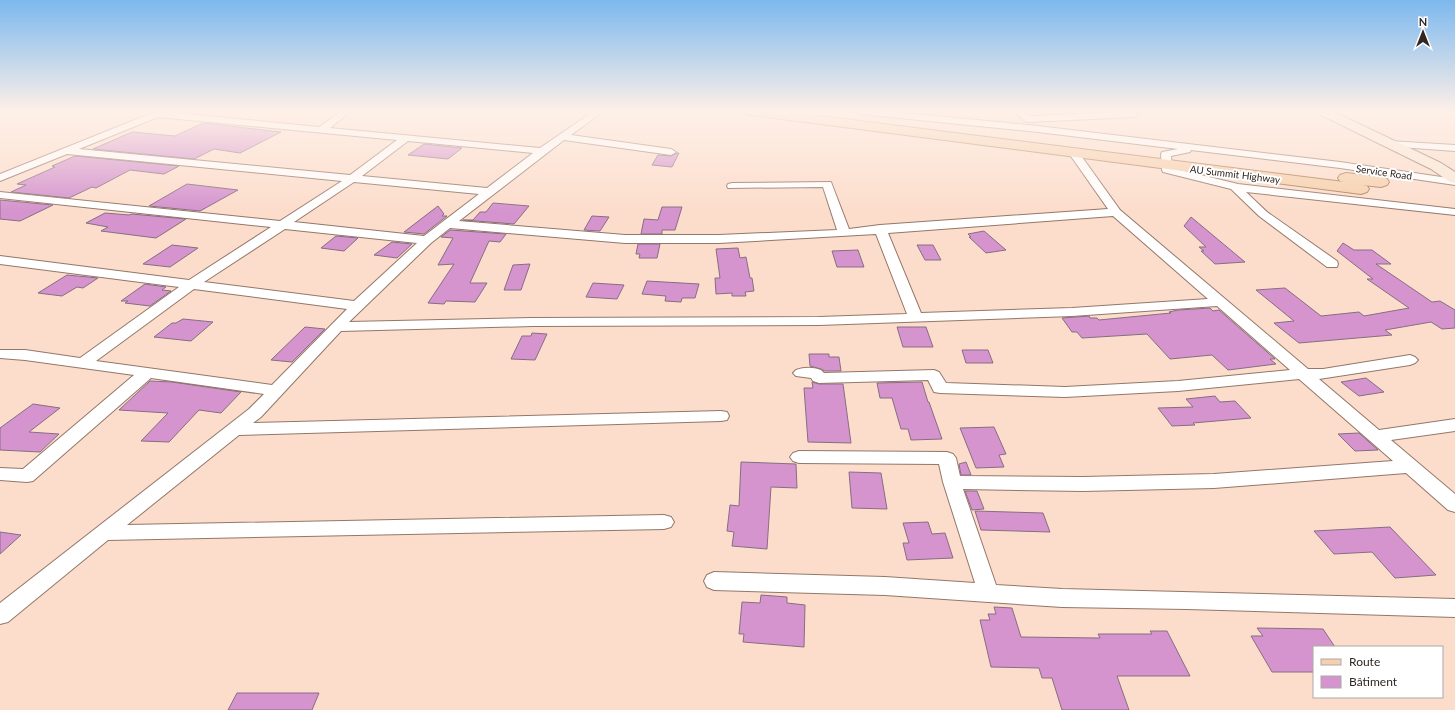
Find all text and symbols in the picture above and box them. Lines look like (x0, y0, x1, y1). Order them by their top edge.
north arrow (1403, 12, 1443, 52)
text: N (1419, 15, 1427, 28)
street label: Service Road (1355, 162, 1413, 182)
street label: AU Summit Highway (1189, 163, 1282, 186)
legend (1313, 646, 1443, 698)
text: Route (1349, 654, 1380, 669)
text: Bâtiment (1349, 674, 1398, 689)

